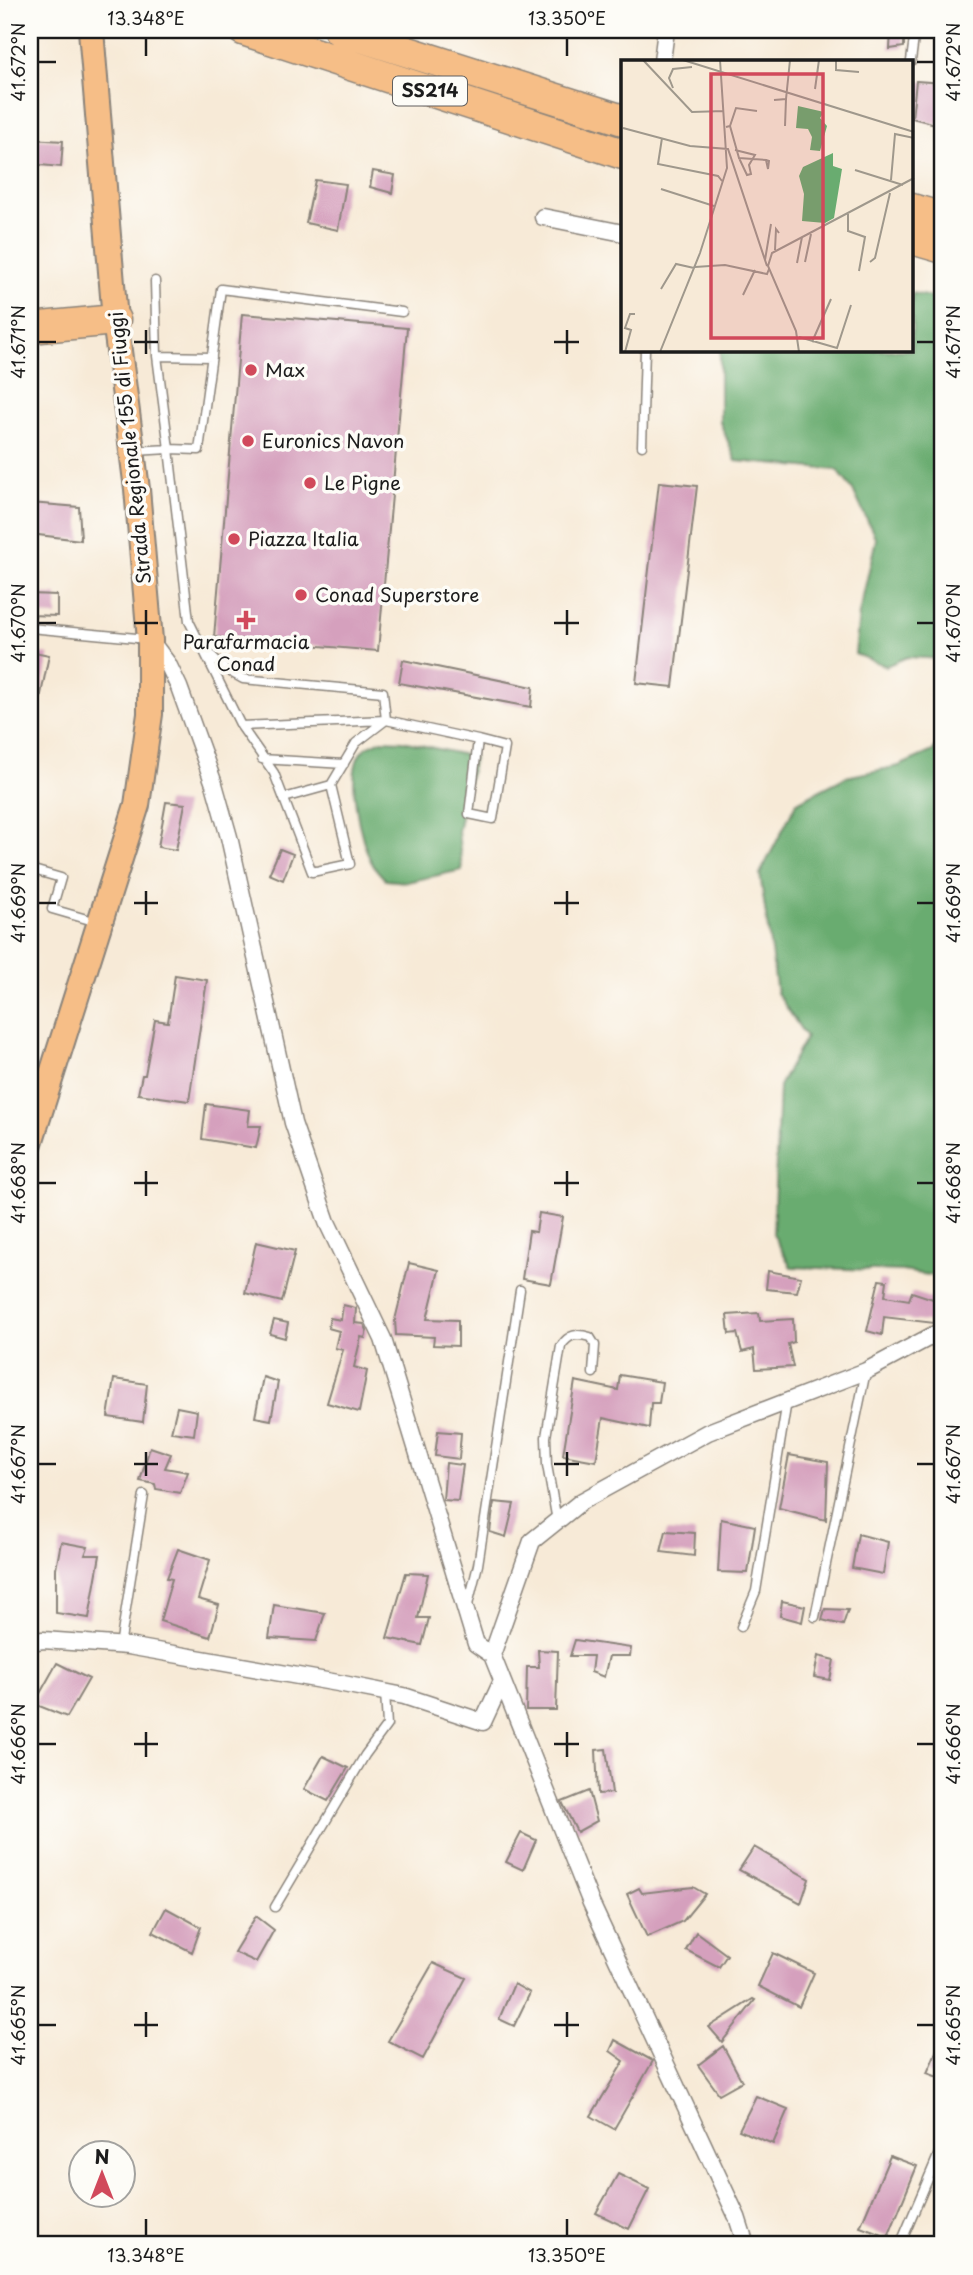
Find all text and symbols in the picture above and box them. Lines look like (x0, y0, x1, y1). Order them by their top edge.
text: 13.348°E (107, 4, 185, 31)
text: 13.350°E (528, 4, 606, 31)
text: 41.672°N (4, 22, 31, 102)
text: 41.672°N (939, 22, 966, 102)
inset map (621, 60, 914, 352)
road number: SS214 (393, 76, 467, 106)
text: 41.671°N (4, 305, 31, 379)
text: 41.671°N (939, 305, 966, 379)
street label: Strada Regionale 155 di Fiuggi (101, 310, 157, 586)
place label: Max (265, 355, 305, 383)
marker: Max (243, 362, 259, 378)
place label: Euronics Navon (262, 426, 404, 454)
marker: Euronics Navon (240, 433, 256, 449)
place label: Le Pigne (324, 468, 401, 496)
marker: Le Pigne (302, 475, 318, 491)
place label: Piazza Italia (248, 524, 359, 552)
marker: Piazza Italia (226, 531, 242, 547)
place label: Conad Superstore (315, 580, 479, 608)
text: 41.670°N (4, 583, 31, 663)
text: 41.670°N (939, 583, 966, 663)
marker: Conad Superstore (293, 587, 309, 603)
marker: Parafarmacia Conad (238, 612, 254, 628)
place label: Parafarmacia Conad (183, 627, 310, 677)
text: 41.669°N (4, 863, 31, 943)
text: 41.669°N (939, 863, 966, 943)
text: 41.668°N (4, 1142, 31, 1224)
text: 41.668°N (939, 1142, 966, 1224)
text: 41.667°N (4, 1424, 31, 1504)
text: 41.667°N (939, 1424, 966, 1504)
text: 41.666°N (4, 1703, 31, 1785)
text: 41.666°N (939, 1703, 966, 1785)
text: 41.665°N (4, 1984, 31, 2066)
text: 41.665°N (939, 1984, 966, 2066)
north arrow (66, 2138, 136, 2208)
text: N (94, 2142, 110, 2170)
text: 13.348°E (107, 2241, 185, 2268)
text: 13.350°E (528, 2241, 606, 2268)

